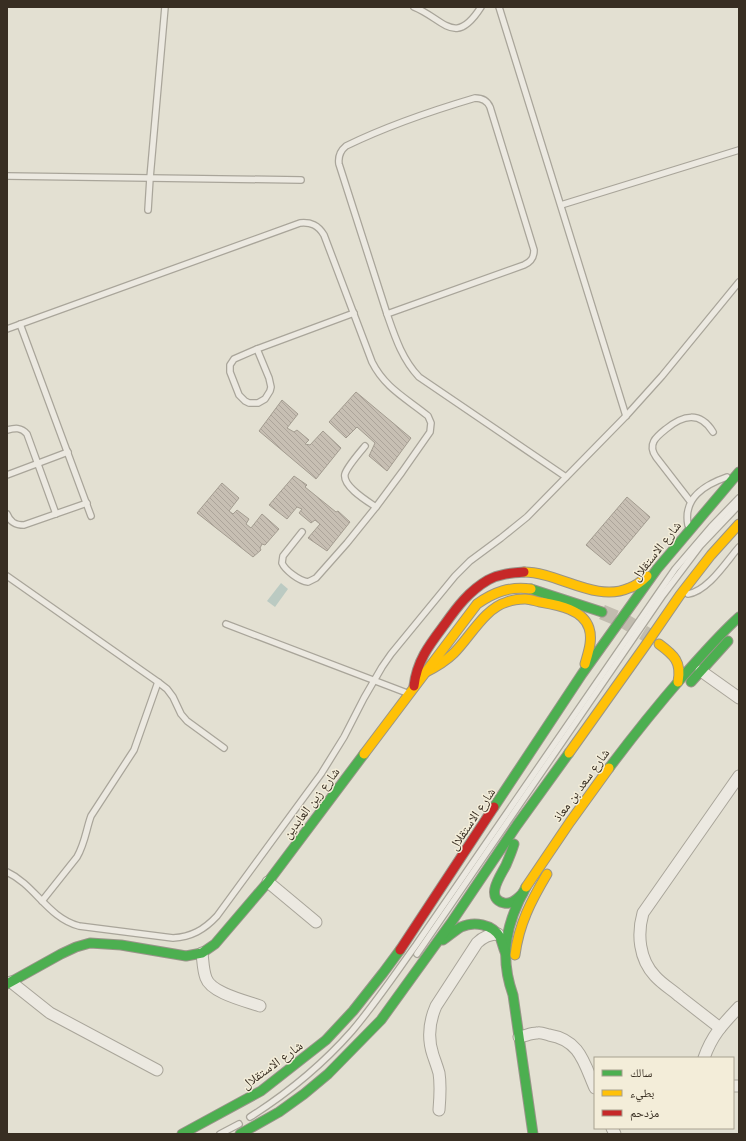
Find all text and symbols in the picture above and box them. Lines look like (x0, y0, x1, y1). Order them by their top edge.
street label: شارع الاستقلال (627, 517, 686, 585)
street label: شارع سعد بن معاذ (549, 745, 614, 825)
street label: شارع زين العابدين (279, 764, 344, 843)
street label: شارع الاستقلال (445, 784, 500, 854)
street label: شارع الاستقلال (238, 1037, 307, 1094)
legend (594, 1057, 734, 1129)
text: سالك (630, 1065, 652, 1080)
text: بطيء (630, 1085, 654, 1103)
text: مزدحم (630, 1105, 659, 1121)

